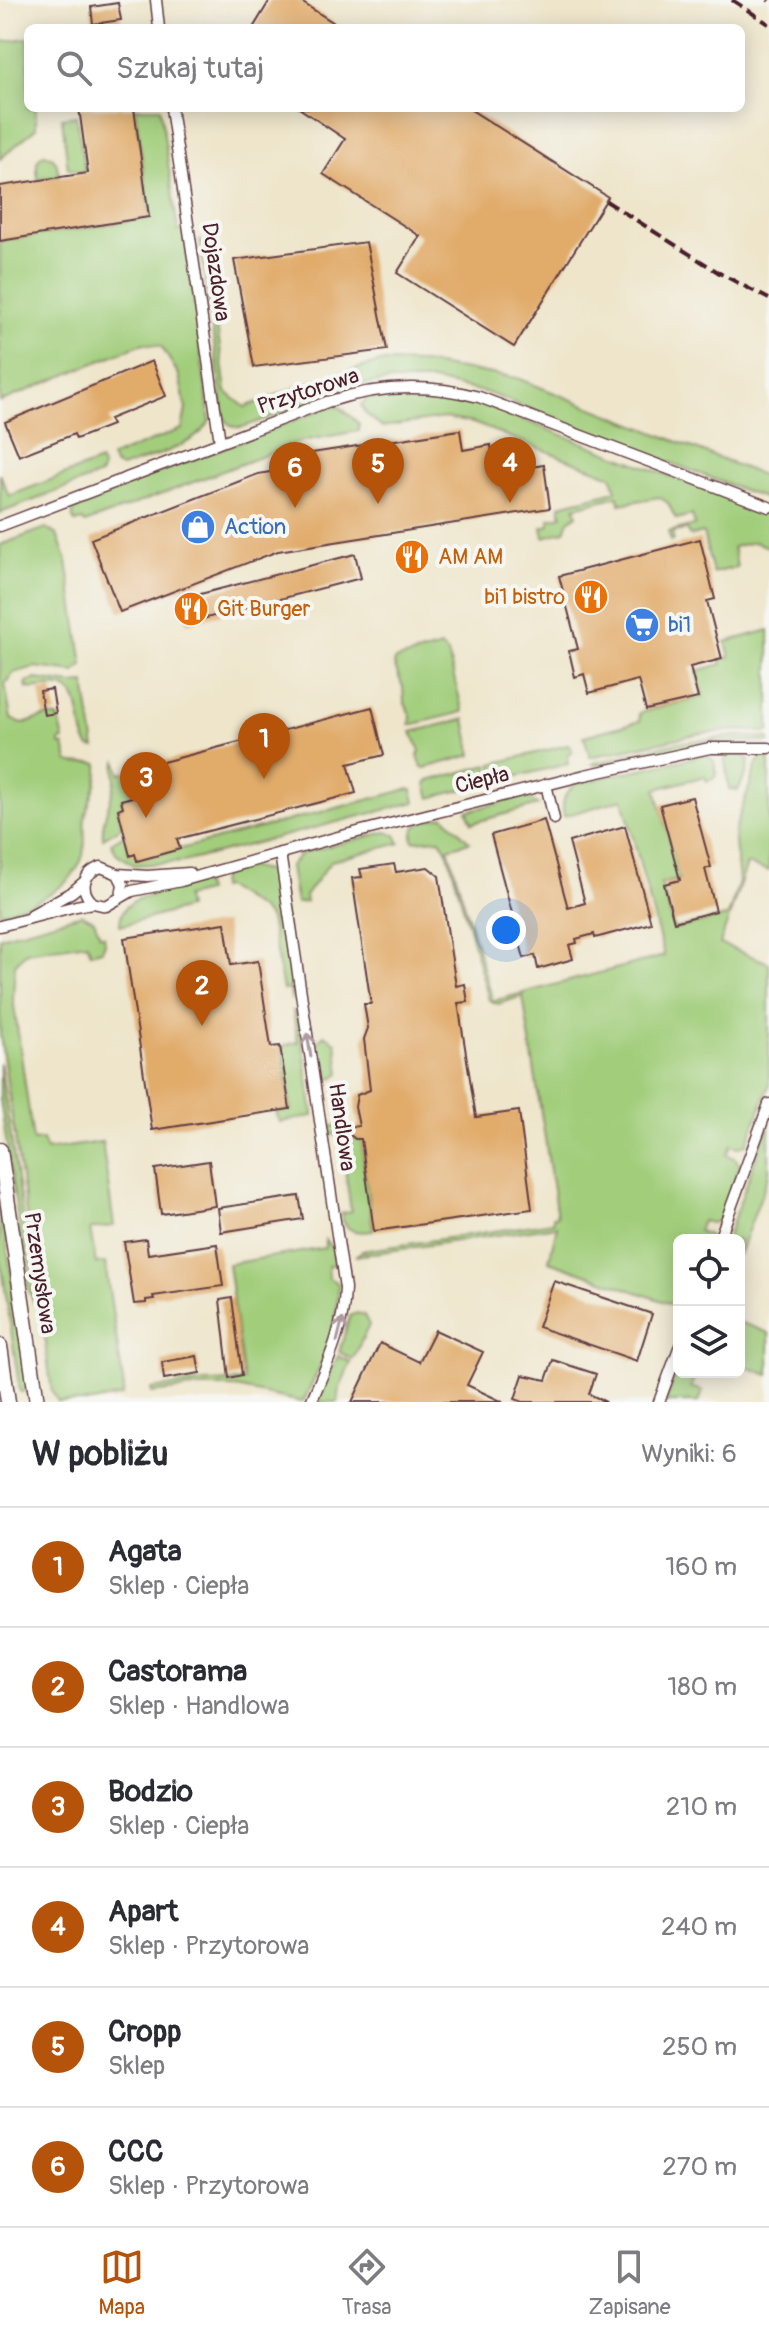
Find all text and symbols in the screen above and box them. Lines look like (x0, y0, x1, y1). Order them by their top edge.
search box (24, 24, 745, 112)
icon: search (52, 46, 96, 90)
text: Szukaj tutaj (116, 50, 264, 87)
street label: Dojazdowa (195, 221, 237, 323)
street label: Przytorowa (254, 361, 362, 421)
pin: 4 (484, 437, 536, 503)
pin: 5 (352, 438, 404, 504)
pin: 6 (269, 442, 321, 508)
shop icon: Action (179, 508, 217, 546)
place label: Action (224, 513, 286, 541)
restaurant icon: AM AM (393, 538, 431, 576)
place label: AM AM (438, 543, 503, 571)
restaurant icon: bi1 bistro (572, 578, 610, 616)
place label: bi1 bistro (484, 583, 565, 611)
restaurant icon: Git Burger (172, 590, 210, 628)
place label: Git Burger (217, 595, 310, 623)
supermarket icon: bi1 (623, 606, 661, 644)
place label: bi1 (668, 611, 691, 639)
pin: 1 (238, 713, 290, 779)
pin: 3 (120, 752, 172, 818)
street label: Ciepła (452, 760, 512, 800)
your location (486, 910, 526, 950)
pin: 2 (176, 960, 228, 1026)
one-way arrow (301, 1033, 316, 1058)
street label: Handlowa (322, 1081, 362, 1173)
street label: Przemysłowa (18, 1210, 62, 1336)
map controls (673, 1234, 745, 1378)
button: locate (673, 1234, 745, 1306)
button: layers (673, 1306, 745, 1378)
one-way arrow (333, 1317, 348, 1343)
text: W pobliżu (32, 1433, 168, 1476)
text: Wyniki: 6 (641, 1438, 737, 1470)
text: Agata (108, 1533, 182, 1570)
text: 1 (53, 1551, 63, 1583)
text: 160 m (665, 1551, 737, 1583)
text: Sklep · Ciepła (108, 1570, 249, 1602)
text: Castorama (108, 1653, 247, 1690)
text: 2 (51, 1671, 65, 1703)
text: 180 m (667, 1671, 737, 1703)
text: Sklep · Handlowa (108, 1690, 290, 1722)
text: Bodzio (108, 1773, 193, 1810)
text: 3 (51, 1791, 65, 1823)
text: 210 m (666, 1791, 737, 1823)
text: Sklep · Ciepła (108, 1810, 249, 1842)
text: Apart (108, 1893, 178, 1930)
text: 4 (50, 1911, 66, 1943)
text: 240 m (661, 1911, 737, 1943)
text: Sklep · Przytorowa (108, 1930, 309, 1962)
text: Cropp (108, 2013, 181, 2050)
text: 5 (51, 2031, 65, 2063)
text: 250 m (662, 2031, 737, 2063)
text: Sklep (108, 2050, 165, 2082)
text: CCC (108, 2133, 164, 2170)
text: 6 (50, 2151, 66, 2183)
text: 270 m (662, 2151, 737, 2183)
text: Sklep · Przytorowa (108, 2170, 309, 2202)
tab: Mapa (98, 2245, 145, 2321)
tab: Trasa (342, 2245, 392, 2321)
tab: Zapisane (588, 2245, 671, 2321)

